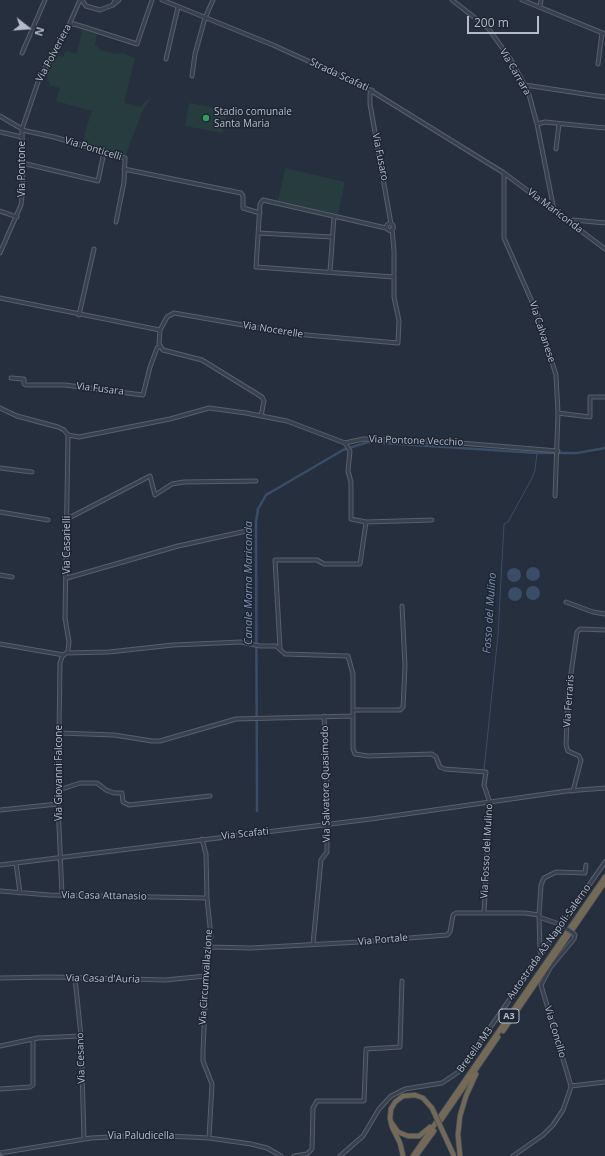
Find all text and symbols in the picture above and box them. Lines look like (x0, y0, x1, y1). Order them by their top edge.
north arrow (8, 8, 48, 48)
scale bar (469, 8, 541, 34)
text: 200 m (474, 14, 509, 31)
street label: Via Polveriera (34, 22, 74, 84)
text: N (31, 25, 48, 38)
street label: Via Carrara (497, 47, 533, 97)
street label: Strada Scafati (308, 56, 370, 94)
place label: Stadio comunale Santa Maria (214, 106, 292, 130)
marker: Stadio comunale Santa Maria (201, 113, 211, 123)
street label: Via Fusaro (369, 132, 391, 182)
street label: Via Ponticelli (63, 135, 123, 163)
street label: Via Pontone (16, 141, 28, 197)
street label: Via Mariconda (525, 186, 585, 236)
street label: Via Calvanese (526, 300, 558, 364)
street label: Via Nocerelle (242, 319, 304, 341)
street label: Via Fusara (75, 380, 125, 398)
street label: Via Pontone Vecchio (369, 433, 463, 449)
street label: Via Casarielli (61, 516, 73, 574)
water label: Canale Marna Mariconda (242, 521, 256, 645)
water label: Fosso del Mulino (481, 572, 499, 654)
street label: Via Ferraris (561, 674, 577, 728)
street label: Via Giovanni Falcone (53, 725, 65, 821)
street label: Via Salvatore Quasimodo (319, 726, 333, 842)
street label: Via Fosso del Mulino (479, 803, 495, 899)
street label: Via Scafati (221, 826, 269, 842)
street label: Autostrada A3 Napoli-Salerno (505, 882, 593, 1002)
street label: Via Casa Attanasio (61, 889, 147, 903)
street label: Via Circumvallazione (197, 929, 215, 1025)
street label: Via Portale (358, 932, 408, 948)
street label: Via Casa d'Auria (66, 972, 140, 986)
street label: Via Concilio (541, 1005, 569, 1059)
road number: A3 (499, 1009, 519, 1023)
street label: Bretella M3 (454, 1025, 496, 1075)
street label: Via Cesano (74, 1032, 88, 1084)
street label: Via Paludicella (108, 1130, 174, 1142)

